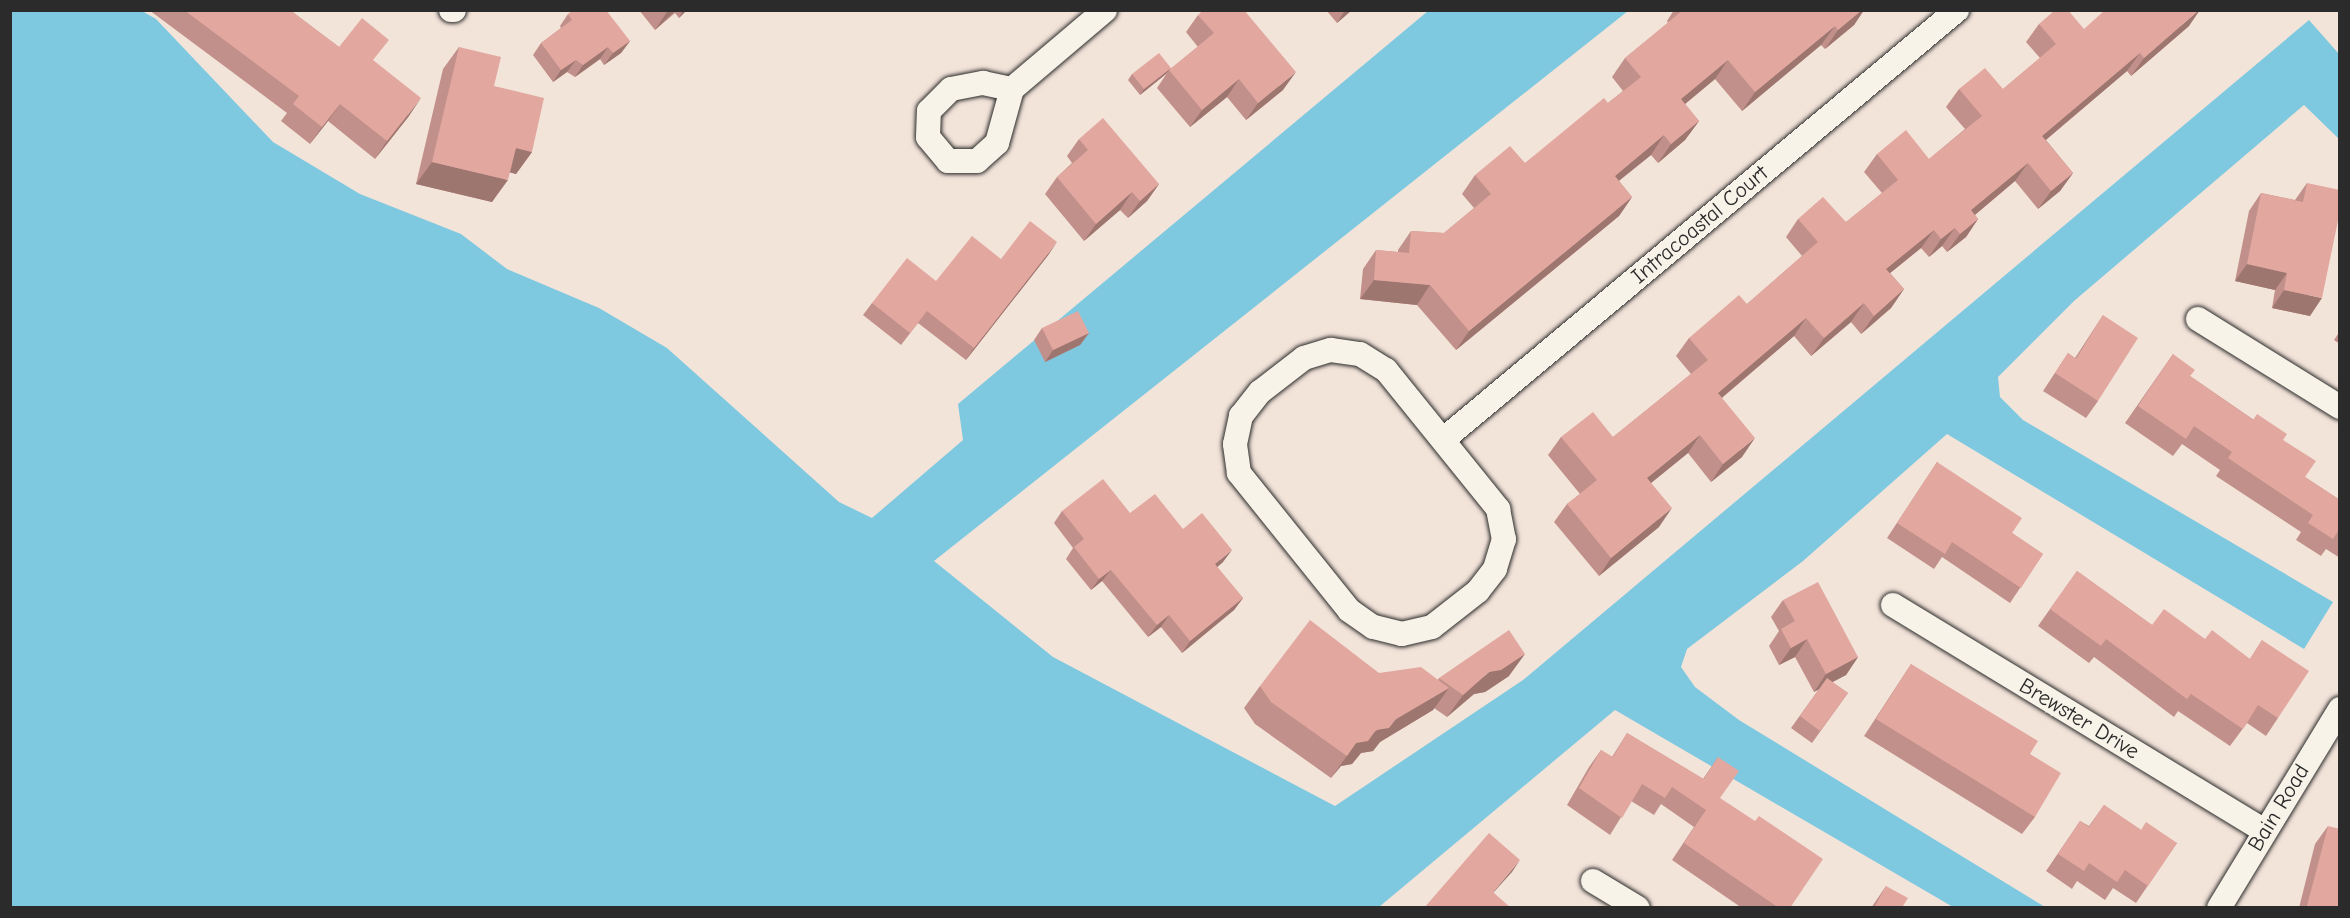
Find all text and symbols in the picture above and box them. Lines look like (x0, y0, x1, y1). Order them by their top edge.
street label: Intracoastal Court (1626, 160, 1774, 290)
street label: Brewster Drive (2014, 673, 2144, 765)
street label: Bain Road (2243, 760, 2315, 856)

